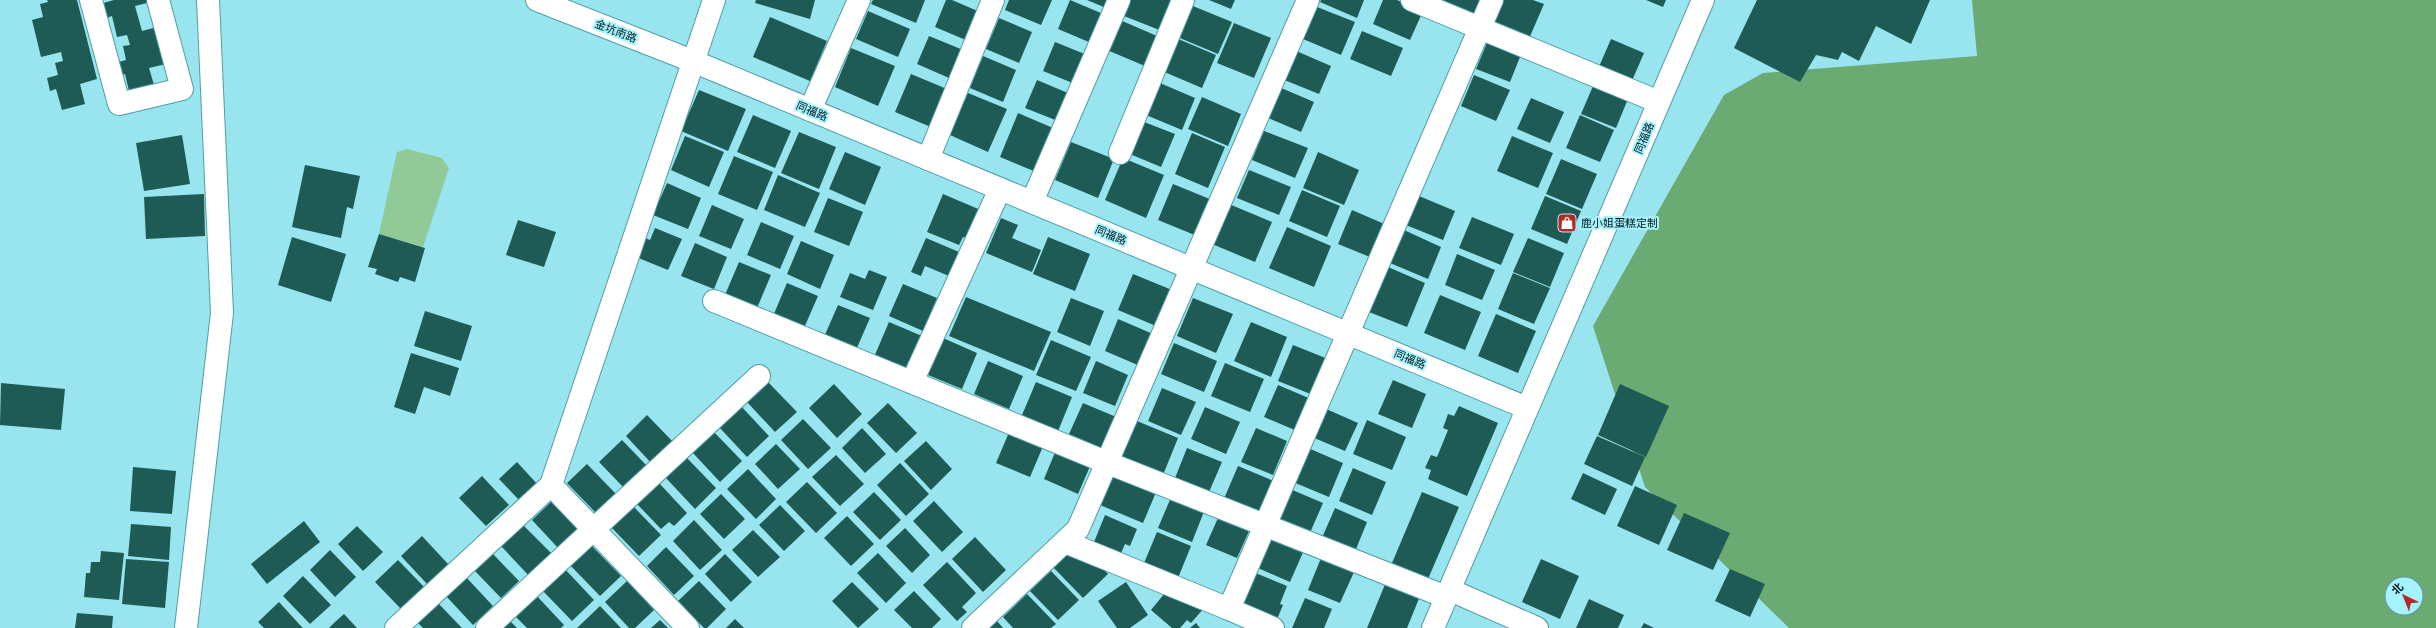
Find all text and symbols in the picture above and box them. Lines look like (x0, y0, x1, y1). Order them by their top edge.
street label: 金坑南路 (593, 17, 639, 44)
street label: 同福路 (794, 98, 830, 123)
street label: 同福路 (1631, 120, 1656, 156)
shop icon: 鹿小姐蛋糕定制 (1556, 212, 1578, 234)
place label: 鹿小姐蛋糕定制 (1581, 216, 1658, 229)
street label: 同福路 (1093, 222, 1129, 247)
street label: 同福路 (1392, 346, 1428, 371)
north arrow (2384, 576, 2424, 616)
text: 北 (2388, 580, 2405, 597)

